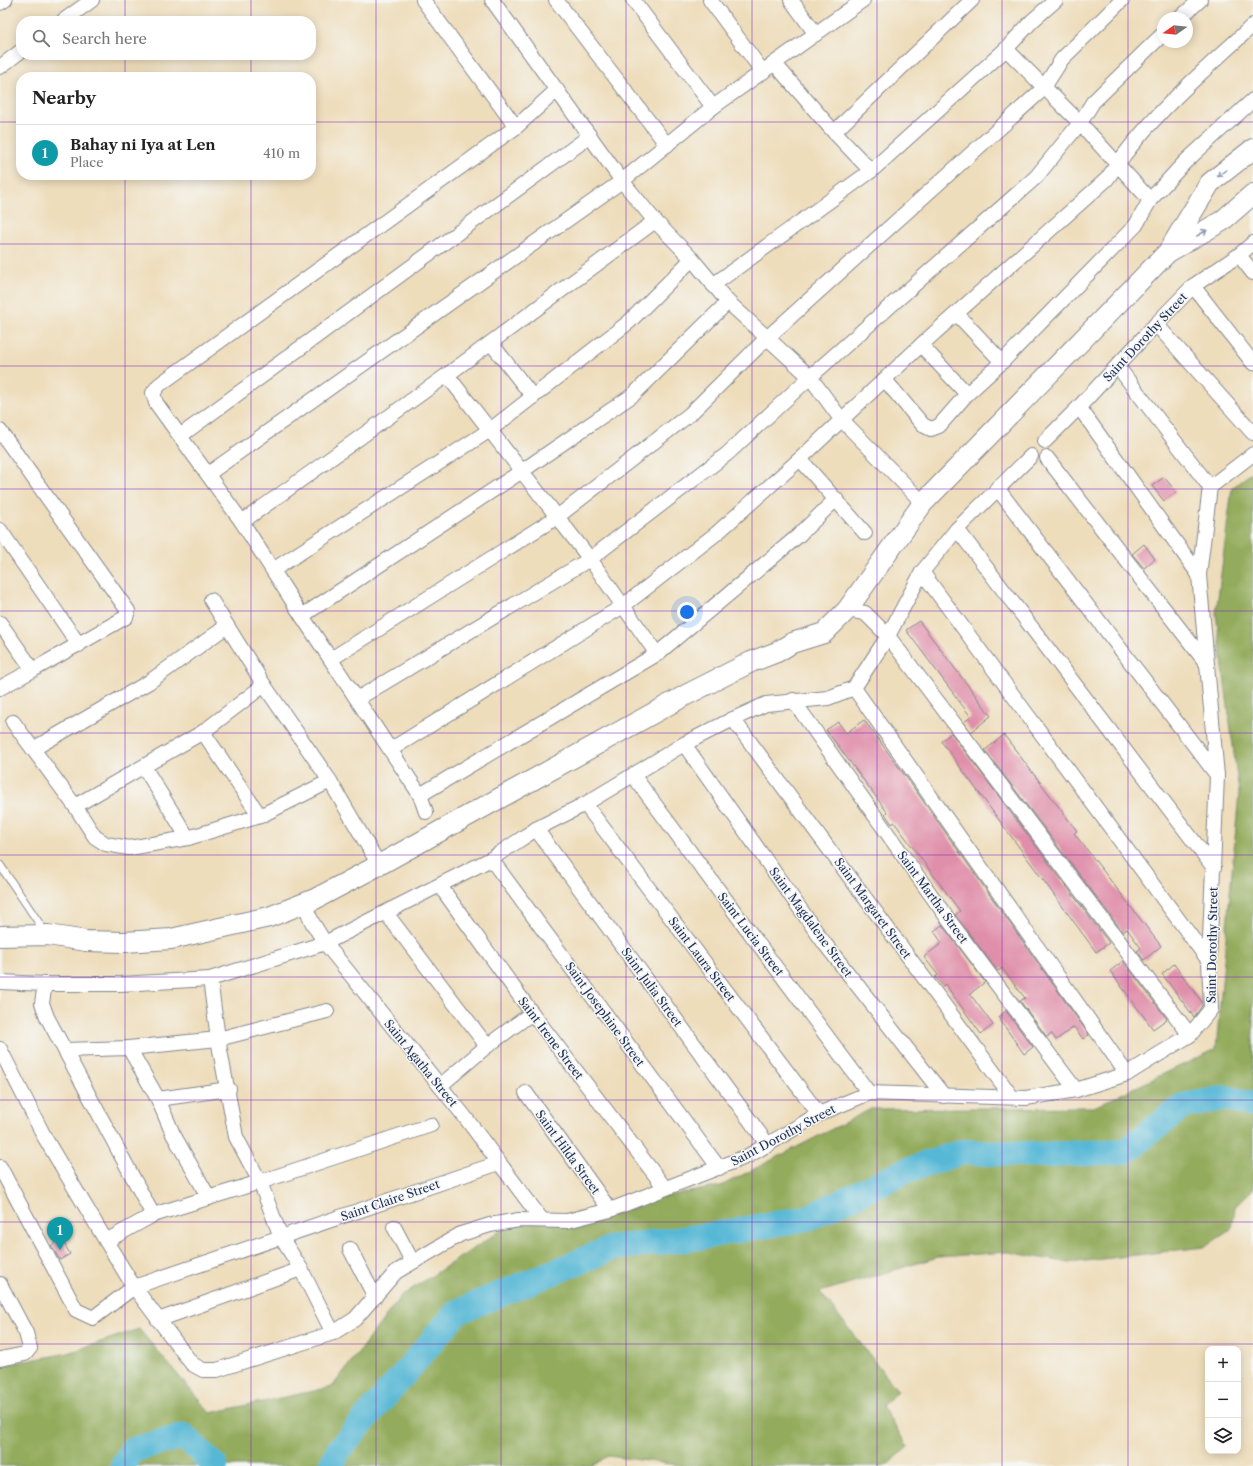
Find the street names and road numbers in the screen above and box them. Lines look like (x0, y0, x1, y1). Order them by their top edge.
street label: Saint Dorothy Street (1100, 289, 1191, 385)
street label: Saint Martha Street (894, 848, 972, 947)
street label: Saint Margaret Street (831, 855, 915, 962)
street label: Saint Magdalene Street (766, 864, 856, 980)
street label: Saint Dorothy Street (1203, 886, 1221, 1003)
street label: Saint Lucia Street (715, 889, 788, 979)
street label: Saint Laura Street (665, 914, 739, 1005)
street label: Saint Julia Street (618, 944, 686, 1030)
street label: Saint Josephine Street (562, 959, 648, 1070)
street label: Saint Irene Street (515, 994, 587, 1083)
street label: Saint Agatha Street (381, 1016, 461, 1110)
street label: Saint Dorothy Street (728, 1101, 839, 1169)
street label: Saint Hilda Street (532, 1107, 604, 1198)
street label: Saint Claire Street (339, 1176, 442, 1224)

